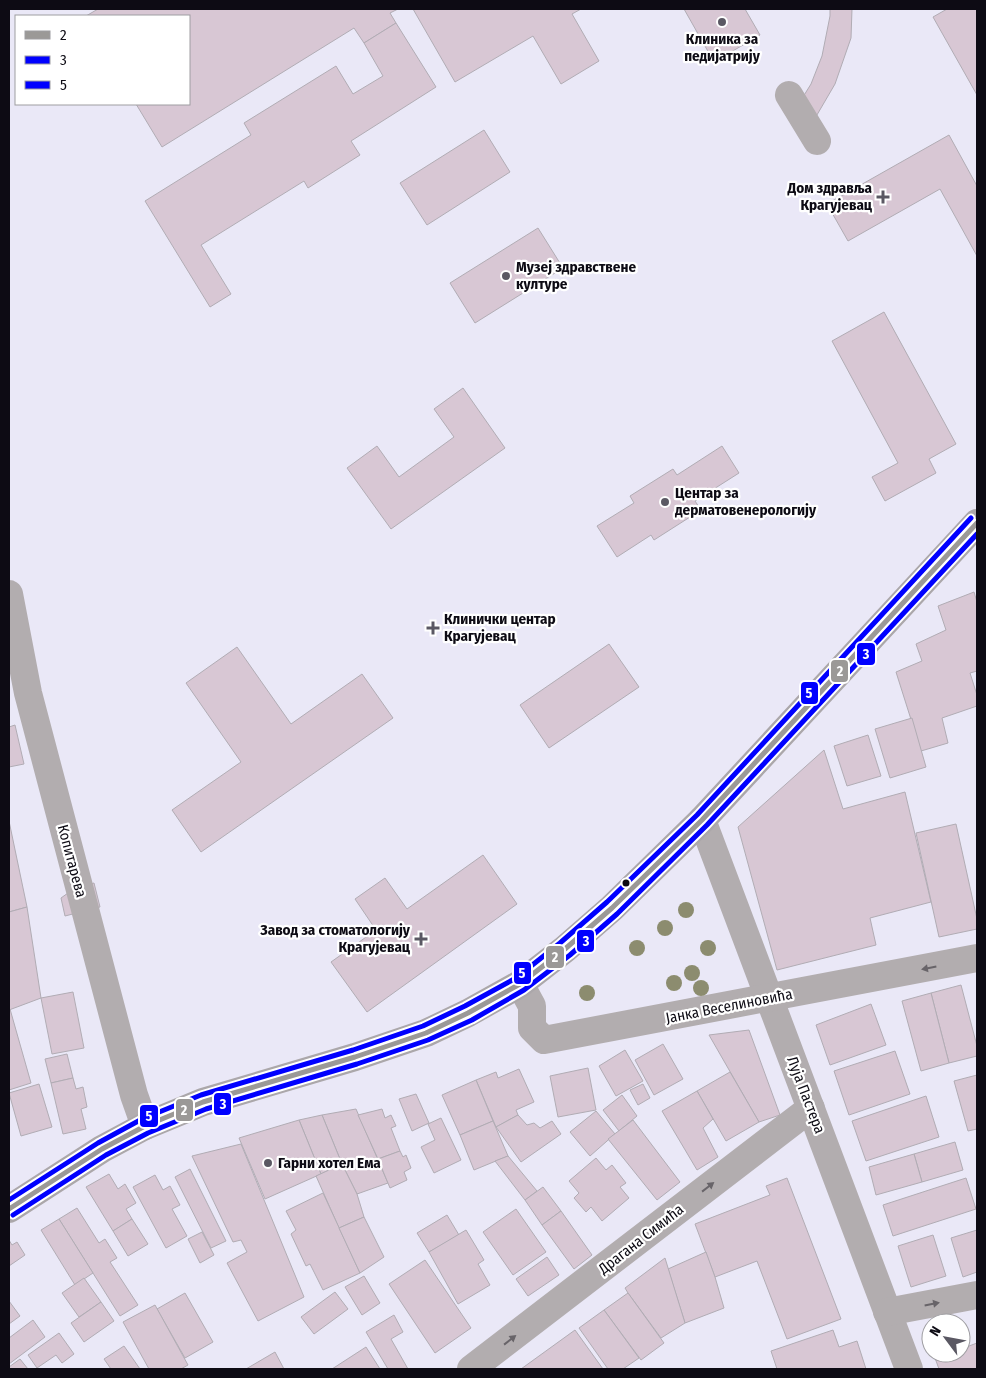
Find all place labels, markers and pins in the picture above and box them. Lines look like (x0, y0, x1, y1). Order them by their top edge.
marker: Клиника за педијатрију (716, 16, 728, 28)
place label: Клиника за педијатрију (684, 30, 761, 65)
place label: Дом здравља Крагујевац (786, 179, 873, 214)
marker: Дом здравља Крагујевац (876, 190, 890, 204)
place label: Музеј здравствене културе (516, 258, 636, 293)
marker: Музеј здравствене културе (500, 270, 512, 282)
place label: Центар за дерматовенерологију (674, 484, 817, 519)
marker: Центар за дерматовенерологију (659, 496, 671, 508)
place label: Клинички центар Крагујевац (444, 610, 556, 645)
marker: Клинички центар Крагујевац (426, 621, 440, 635)
unlabelled marker (621, 878, 631, 888)
place label: Завод за стоматологију Крагујевац (259, 921, 411, 956)
marker: Завод за стоматологију Крагујевац (414, 932, 428, 946)
place label: Гарни хотел Ема (278, 1154, 381, 1172)
marker: Гарни хотел Ема (262, 1157, 274, 1169)

